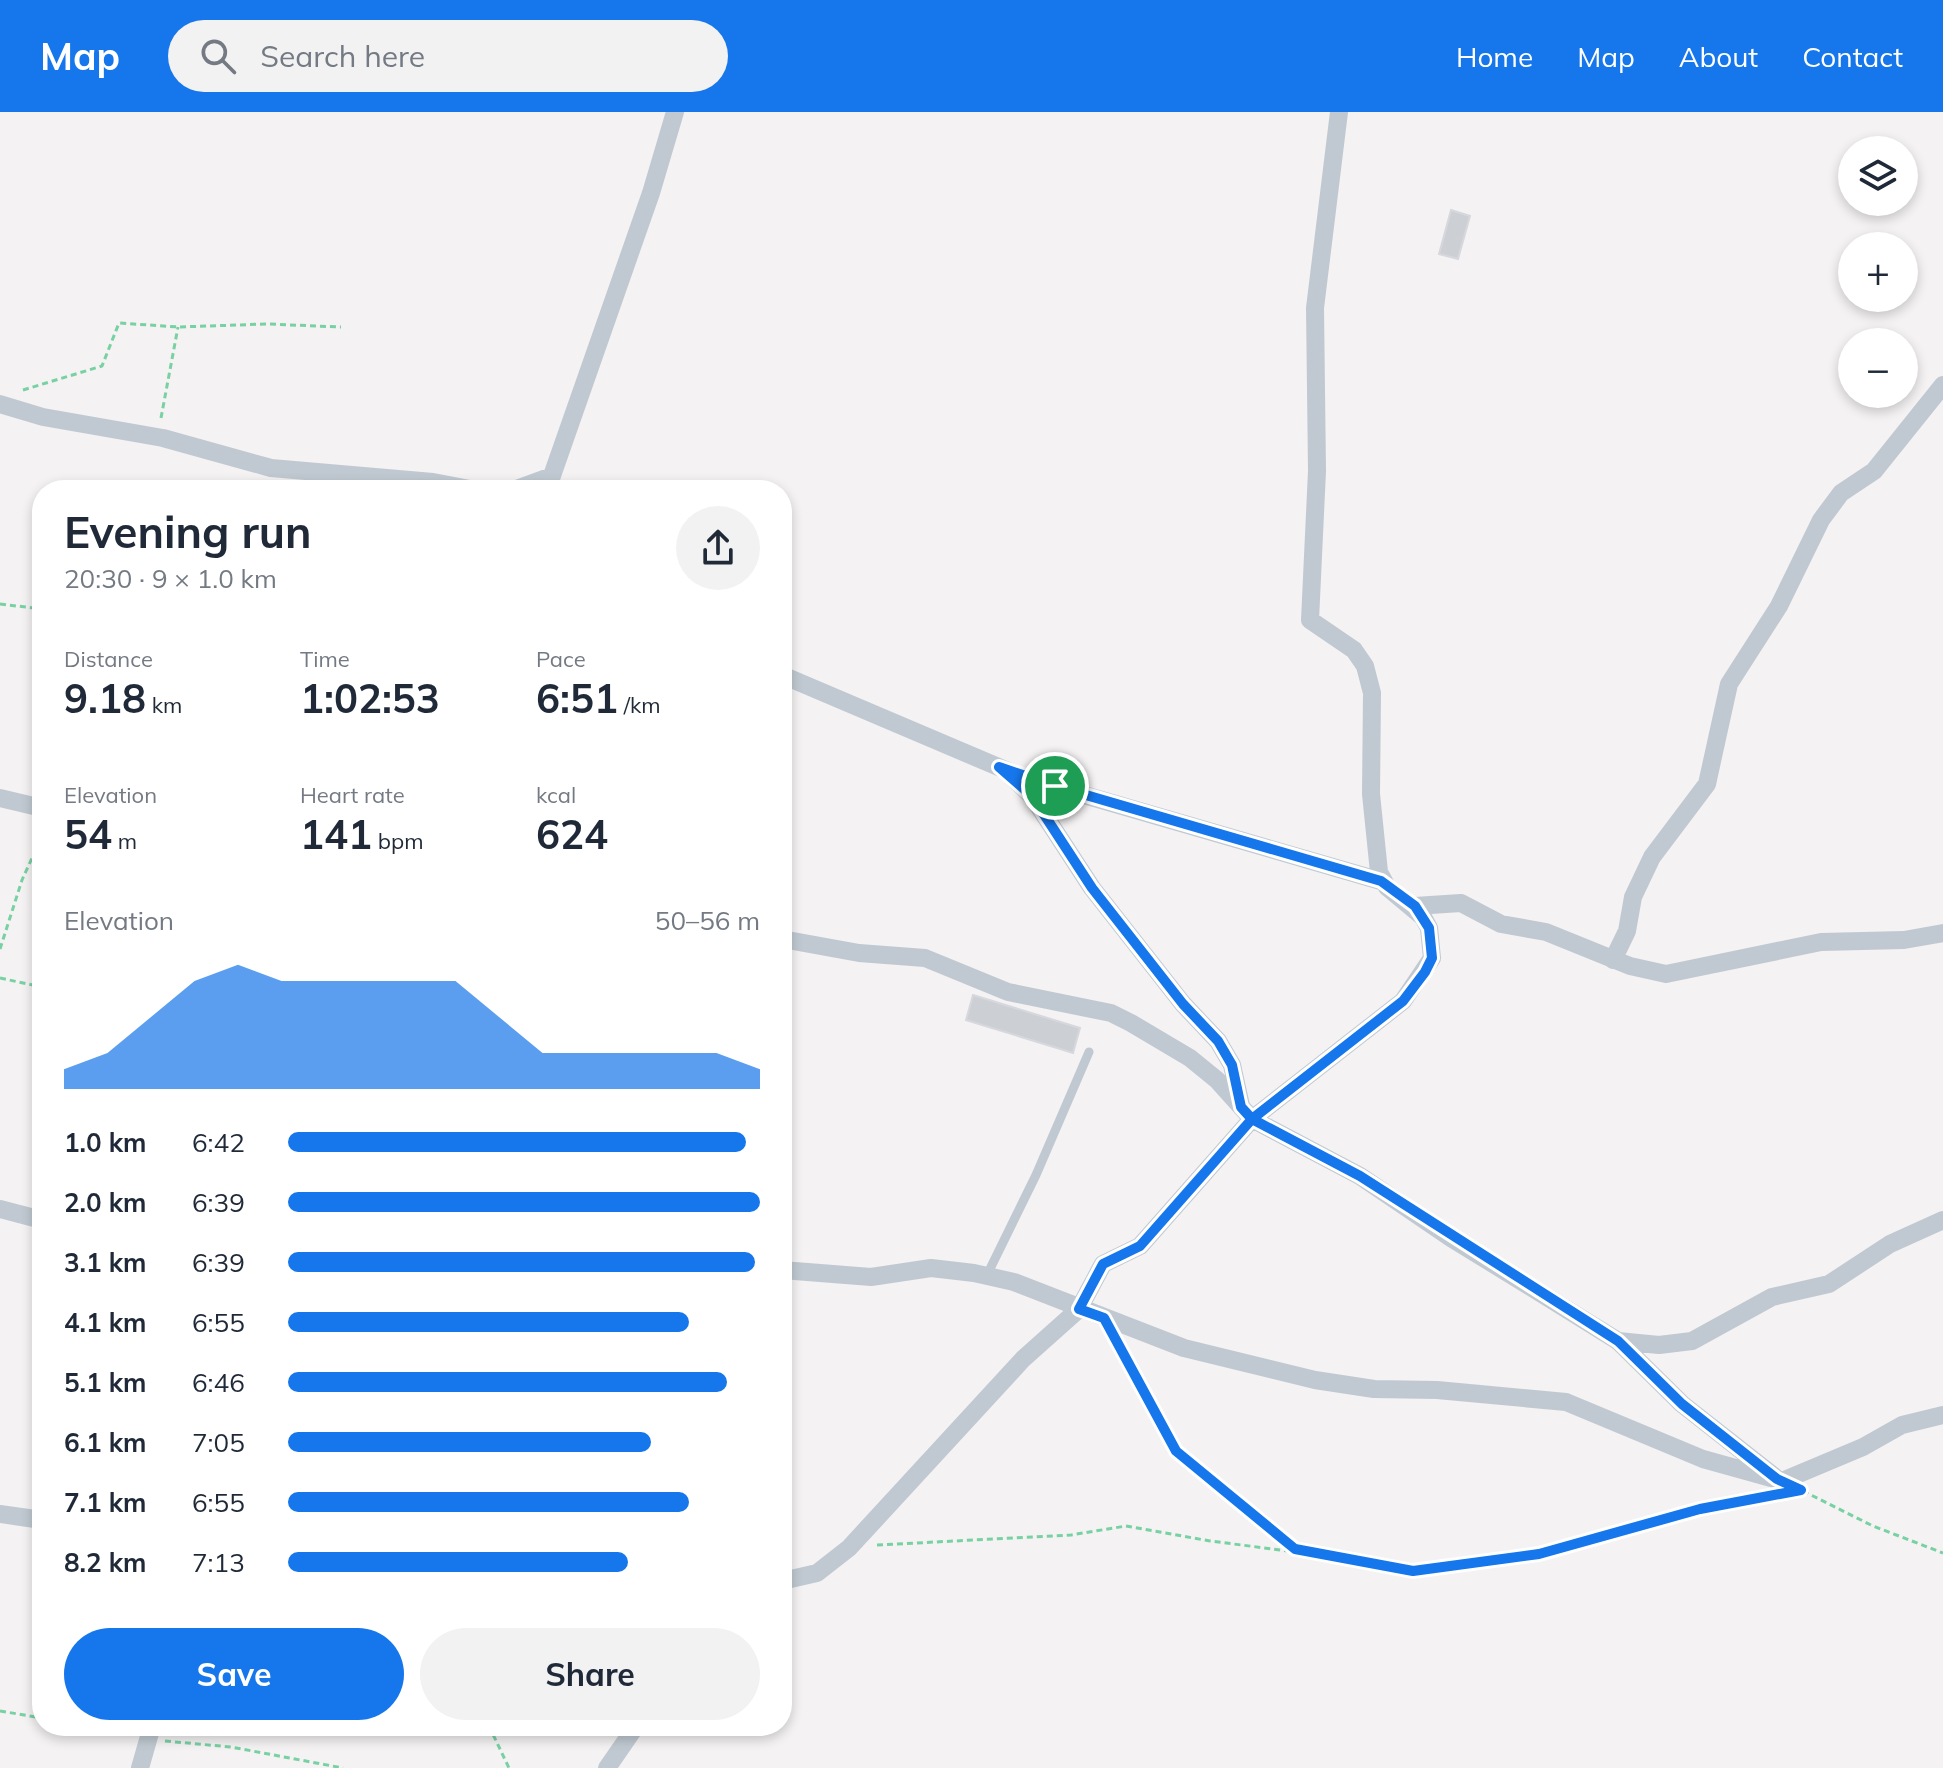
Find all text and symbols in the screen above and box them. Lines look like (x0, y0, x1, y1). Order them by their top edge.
search box (168, 20, 728, 92)
text: Map (40, 32, 120, 80)
icon: search (196, 34, 240, 78)
text: Search here (260, 37, 425, 75)
text: Home (1456, 39, 1533, 74)
text: Map (1577, 39, 1635, 74)
text: About (1679, 39, 1758, 74)
text: Contact (1802, 39, 1903, 74)
map controls (1838, 136, 1918, 408)
button: layers (1838, 136, 1918, 216)
button: + (1838, 232, 1918, 312)
button: − (1838, 328, 1918, 408)
text: Evening run (64, 504, 311, 559)
button: share (676, 506, 760, 590)
text: 20:30 · 9 × 1.0 km (64, 562, 277, 595)
text: Distance (64, 645, 153, 673)
text: Time (300, 645, 350, 673)
text: Pace (536, 645, 586, 673)
text: 9.18 (64, 673, 146, 723)
text: 1:02:53 (300, 673, 440, 723)
text: 6:51 (536, 673, 618, 723)
text: km (146, 691, 182, 719)
text: /km (618, 691, 661, 719)
pin (1021, 752, 1089, 820)
icon: arrive (1033, 764, 1077, 808)
text: Elevation (64, 781, 157, 809)
text: Heart rate (300, 781, 405, 809)
text: kcal (536, 781, 576, 809)
text: 54 (64, 809, 112, 859)
text: 141 (300, 809, 372, 859)
text: 624 (536, 809, 608, 859)
text: m (112, 827, 137, 855)
text: bpm (372, 827, 423, 855)
text: Elevation (64, 904, 174, 937)
text: 50–56 m (655, 904, 760, 937)
text: 1.0 km (64, 1126, 147, 1159)
text: 6:42 (192, 1126, 245, 1159)
text: 2.0 km (64, 1186, 147, 1219)
text: 6:39 (192, 1186, 245, 1219)
text: 3.1 km (64, 1246, 147, 1279)
text: 6:39 (192, 1246, 245, 1279)
text: 4.1 km (64, 1306, 147, 1339)
text: 6:55 (192, 1306, 245, 1339)
text: 5.1 km (64, 1366, 147, 1399)
text: 6:46 (192, 1366, 245, 1399)
text: 6.1 km (64, 1426, 147, 1459)
text: 7:05 (192, 1426, 245, 1459)
text: 7.1 km (64, 1486, 147, 1519)
text: 6:55 (192, 1486, 245, 1519)
text: 8.2 km (64, 1546, 147, 1579)
text: 7:13 (192, 1546, 245, 1579)
button: Save (64, 1628, 404, 1720)
button: Share (420, 1628, 760, 1720)

